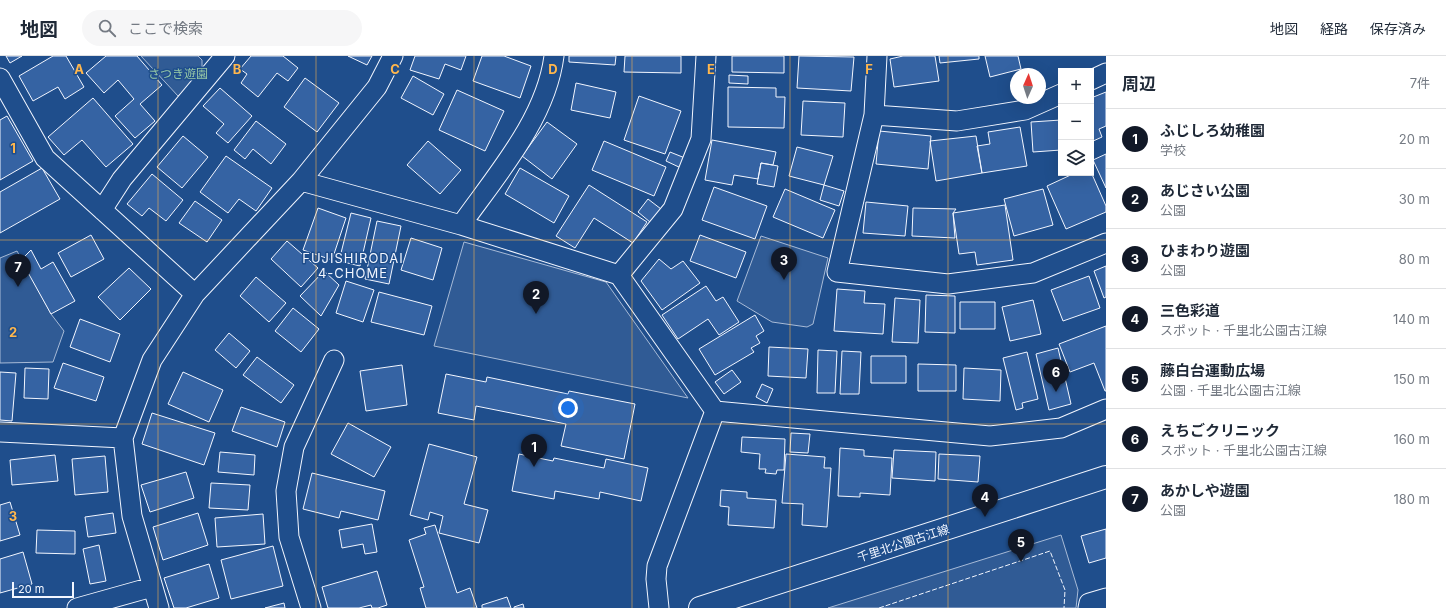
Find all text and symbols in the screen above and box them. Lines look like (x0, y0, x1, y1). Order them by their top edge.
search box (82, 10, 362, 46)
icon: search (96, 17, 118, 39)
text: 地図 (20, 18, 58, 41)
text: ここで検索 (128, 19, 203, 38)
text: 地図 (1270, 20, 1298, 37)
text: 経路 (1320, 20, 1348, 37)
text: 保存済み (1370, 20, 1426, 37)
text: A (74, 61, 84, 77)
text: B (233, 61, 242, 77)
text: C (390, 61, 400, 77)
text: D (548, 61, 558, 77)
text: E (707, 61, 715, 77)
text: F (865, 61, 873, 77)
park label: さつき遊園 (148, 66, 208, 81)
north arrow (1010, 68, 1046, 104)
map controls (1058, 68, 1094, 176)
button: + (1058, 68, 1094, 104)
text: 周辺 (1122, 74, 1156, 94)
text: 7件 (1410, 75, 1430, 91)
button: − (1058, 104, 1094, 140)
text: ふじしろ幼稚園 (1160, 121, 1265, 140)
text: 1 (1132, 131, 1138, 147)
text: 20 m (1399, 131, 1430, 147)
text: 1 (10, 140, 16, 156)
button: layers (1058, 140, 1094, 176)
text: 学校 (1160, 142, 1186, 158)
text: あじさい公園 (1160, 181, 1250, 200)
text: 2 (1131, 191, 1139, 207)
text: 30 m (1399, 191, 1430, 207)
text: 公園 (1160, 202, 1186, 218)
text: ひまわり遊園 (1160, 241, 1250, 260)
pin: 3 (771, 247, 797, 280)
district label: FUJISHIRODAI 4-CHOME (302, 250, 404, 281)
text: 3 (1131, 251, 1139, 267)
text: 80 m (1399, 251, 1430, 267)
pin: 7 (5, 254, 31, 287)
text: 公園 (1160, 262, 1186, 278)
pin: 2 (523, 281, 549, 314)
text: 三色彩道 (1160, 301, 1220, 320)
text: 4 (1131, 311, 1139, 327)
text: 140 m (1393, 311, 1430, 327)
text: スポット · 千里北公園古江線 (1160, 322, 1327, 338)
text: 2 (9, 324, 17, 340)
pin: 6 (1043, 359, 1069, 392)
text: 藤白台運動広場 (1160, 361, 1265, 380)
text: 5 (1131, 371, 1139, 387)
text: 150 m (1394, 371, 1430, 387)
text: 公園 · 千里北公園古江線 (1160, 382, 1301, 398)
your location (558, 398, 578, 418)
text: えちごクリニック (1160, 421, 1280, 440)
text: 6 (1131, 431, 1139, 447)
text: 160 m (1393, 431, 1430, 447)
pin: 1 (521, 434, 547, 467)
text: スポット · 千里北公園古江線 (1160, 442, 1327, 458)
text: あかしや遊園 (1160, 481, 1250, 500)
pin: 4 (972, 484, 998, 517)
text: 7 (1131, 491, 1139, 507)
text: 180 m (1393, 491, 1430, 507)
text: 公園 (1160, 502, 1186, 518)
text: 3 (9, 508, 17, 524)
street label: 千里北公園古江線 (855, 521, 951, 565)
pin: 5 (1008, 529, 1034, 562)
scale bar (12, 580, 74, 599)
text: 20 m (18, 582, 44, 596)

